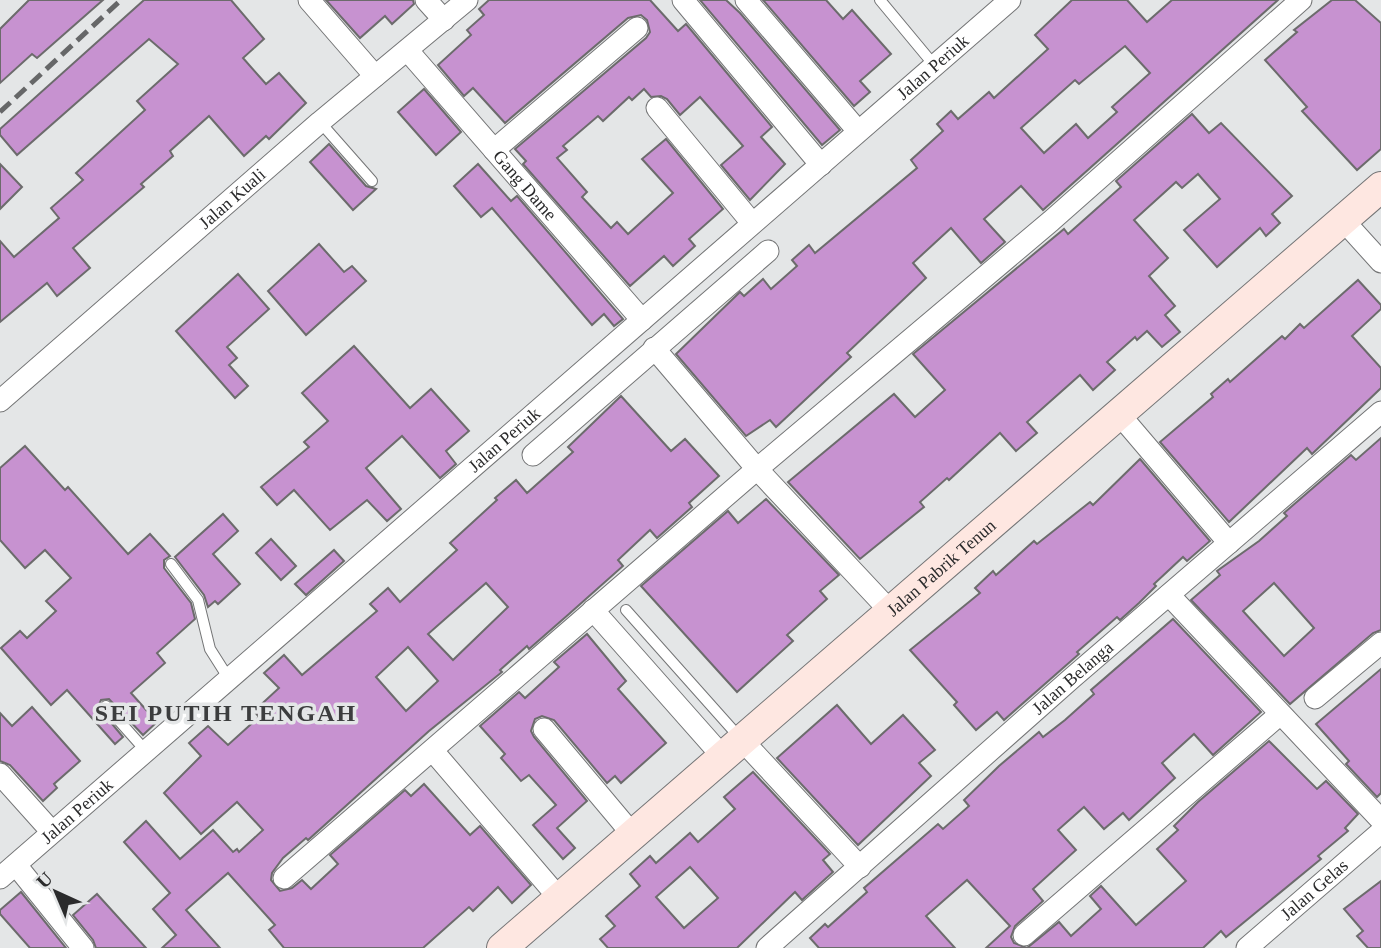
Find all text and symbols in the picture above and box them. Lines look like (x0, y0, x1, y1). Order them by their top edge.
street label: Jalan Periuk (893, 31, 973, 104)
street label: Gang Dame (489, 146, 561, 224)
street label: Jalan Kuali (195, 164, 269, 233)
street label: Jalan Periuk (464, 403, 544, 476)
street label: Jalan Pabrik Tenun (883, 515, 1000, 620)
street label: Jalan Belanga (1028, 637, 1117, 718)
district label: SEI PUTIH TENGAH (95, 700, 357, 726)
street label: Jalan Periuk (37, 774, 117, 848)
street label: Jalan Gelas (1277, 855, 1352, 924)
north arrow (21, 857, 91, 927)
text: U (32, 868, 57, 892)

